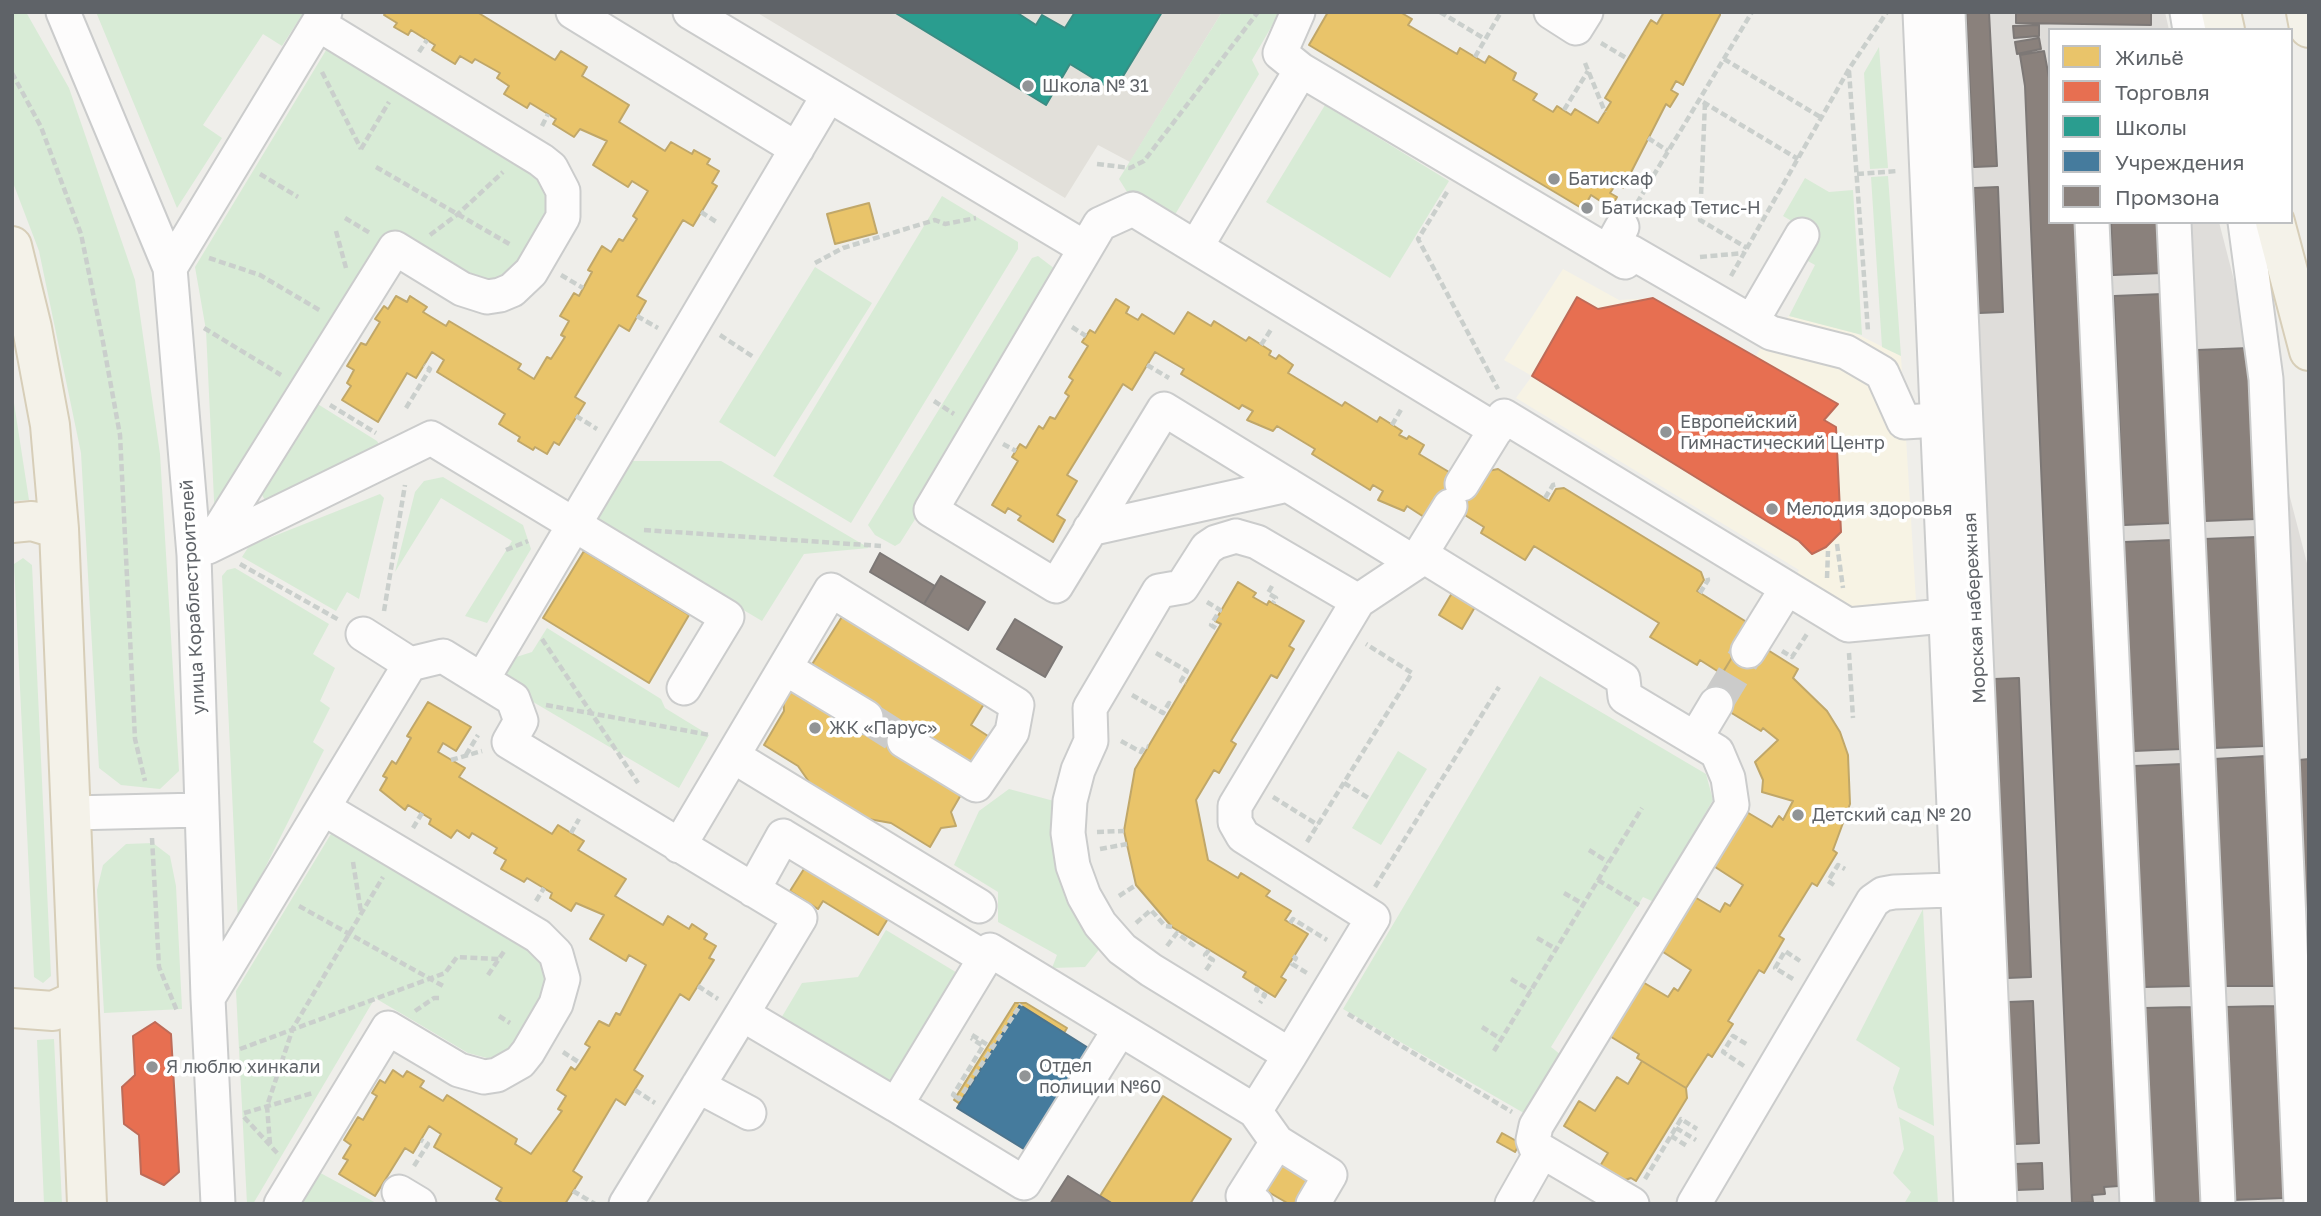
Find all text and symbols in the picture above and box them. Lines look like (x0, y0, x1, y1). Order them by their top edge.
legend (2048, 28, 2293, 224)
text: Жильё (2115, 44, 2184, 70)
place label: Школа № 31 (1042, 75, 1149, 97)
marker: Школа № 31 (1020, 78, 1036, 94)
text: Торговля (2115, 79, 2210, 105)
text: Школы (2115, 114, 2187, 140)
text: Учреждения (2115, 149, 2244, 175)
place label: Батискаф (1568, 168, 1653, 190)
marker: Батискаф (1546, 171, 1562, 187)
text: Промзона (2115, 184, 2220, 210)
place label: Батискаф Тетис-Н (1601, 197, 1761, 219)
marker: Батискаф Тетис-Н (1579, 200, 1595, 216)
place label: Европейский Гимнастический Центр (1680, 411, 1885, 453)
marker: Европейский Гимнастический Центр (1658, 424, 1674, 440)
street label: улица Кораблестроителей (176, 479, 210, 715)
place label: Мелодия здоровья (1786, 498, 1952, 520)
marker: Мелодия здоровья (1764, 501, 1780, 517)
street label: Морская набережная (1959, 512, 1991, 704)
place label: ЖК «Парус» (829, 717, 937, 739)
marker: ЖК «Парус» (807, 720, 823, 736)
place label: Детский сад № 20 (1812, 804, 1972, 826)
marker: Детский сад № 20 (1790, 807, 1806, 823)
place label: Отдел полиции №60 (1039, 1055, 1161, 1098)
place label: Я люблю хинкали (166, 1056, 321, 1078)
marker: Я люблю хинкали (144, 1059, 160, 1075)
marker: Отдел полиции №60 (1017, 1068, 1033, 1084)

